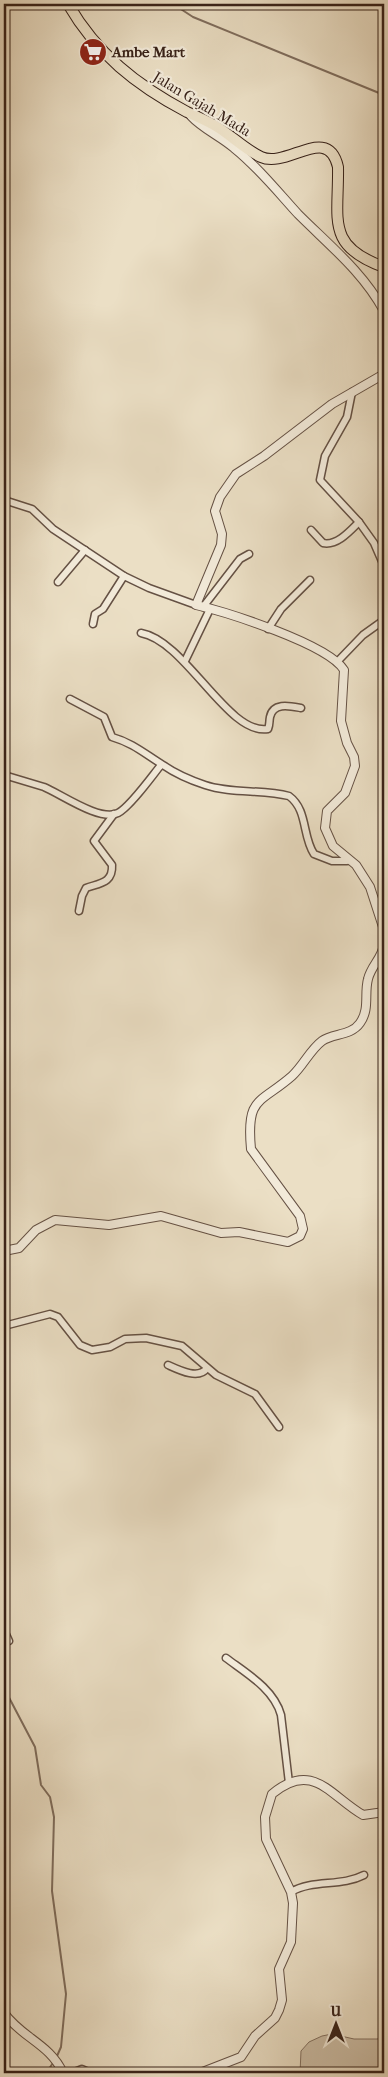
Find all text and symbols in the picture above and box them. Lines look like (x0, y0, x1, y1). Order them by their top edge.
supermarket icon: Ambe Mart (78, 37, 108, 67)
place label: Ambe Mart (111, 43, 186, 61)
street label: Jalan Gajah Mada (149, 67, 255, 141)
north arrow (310, 2000, 360, 2050)
text: U (330, 2003, 342, 2020)

